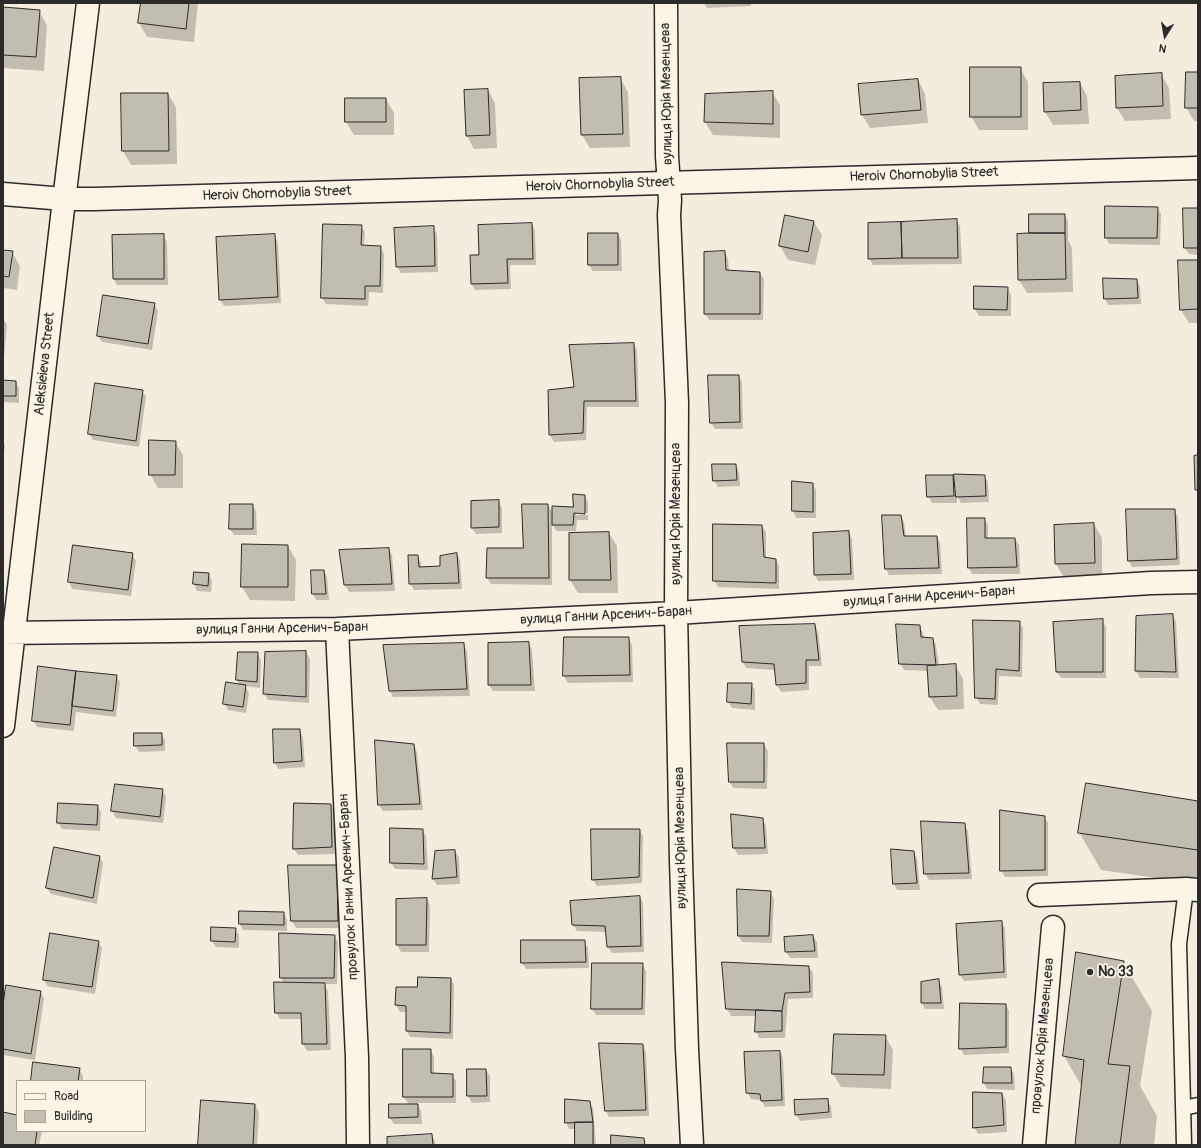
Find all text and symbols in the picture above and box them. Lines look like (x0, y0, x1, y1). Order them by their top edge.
north arrow (1145, 16, 1185, 56)
street label: вулиця Юрія Мезенцева (657, 23, 677, 165)
text: N (1158, 41, 1168, 55)
street label: Heroiv Chornobylia Street (849, 164, 999, 186)
street label: Heroiv Chornobylia Street (525, 174, 675, 196)
street label: Heroiv Chornobylia Street (202, 183, 352, 205)
street label: Aleksieieva Street (31, 311, 59, 417)
street label: вулиця Юрія Мезенцева (668, 443, 684, 585)
street label: вулиця Ганни Арсенич-Баран (842, 583, 1016, 611)
street label: вулиця Ганни Арсенич-Баран (520, 603, 692, 629)
street label: вулиця Ганни Арсенич-Баран (196, 619, 368, 639)
street label: вулиця Юрія Мезенцева (671, 767, 691, 909)
street label: провулок Ганни Арсенич-Баран (336, 793, 362, 981)
street label: провулок Юрія Мезенцева (1028, 957, 1058, 1115)
place label: № 33 (1098, 964, 1134, 980)
marker: № 33 (1085, 967, 1095, 977)
legend (16, 1080, 146, 1132)
text: Road (54, 1089, 79, 1104)
text: Building (54, 1109, 93, 1124)

